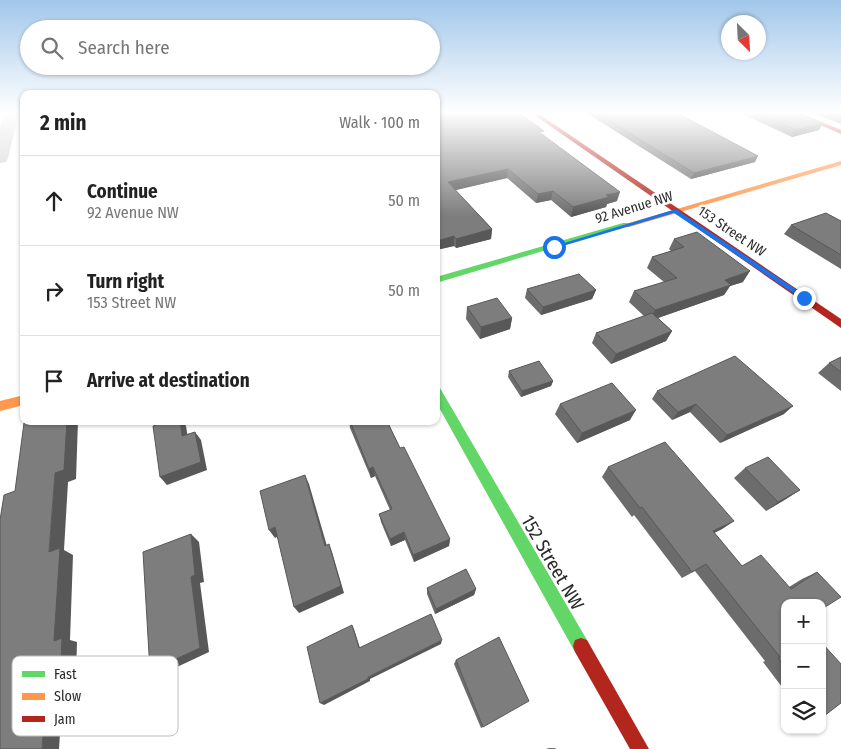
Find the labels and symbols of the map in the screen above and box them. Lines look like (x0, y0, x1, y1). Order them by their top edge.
north arrow (721, 15, 766, 60)
street label: 92 Avenue NW (593, 187, 676, 227)
street label: 153 Street NW (695, 203, 769, 261)
route start (543, 236, 566, 259)
route end (793, 287, 816, 310)
street label: 152 Street NW (516, 511, 589, 614)
legend (12, 656, 178, 736)
text: Fast (54, 666, 77, 683)
text: Slow (54, 688, 81, 705)
text: Jam (54, 711, 75, 728)

